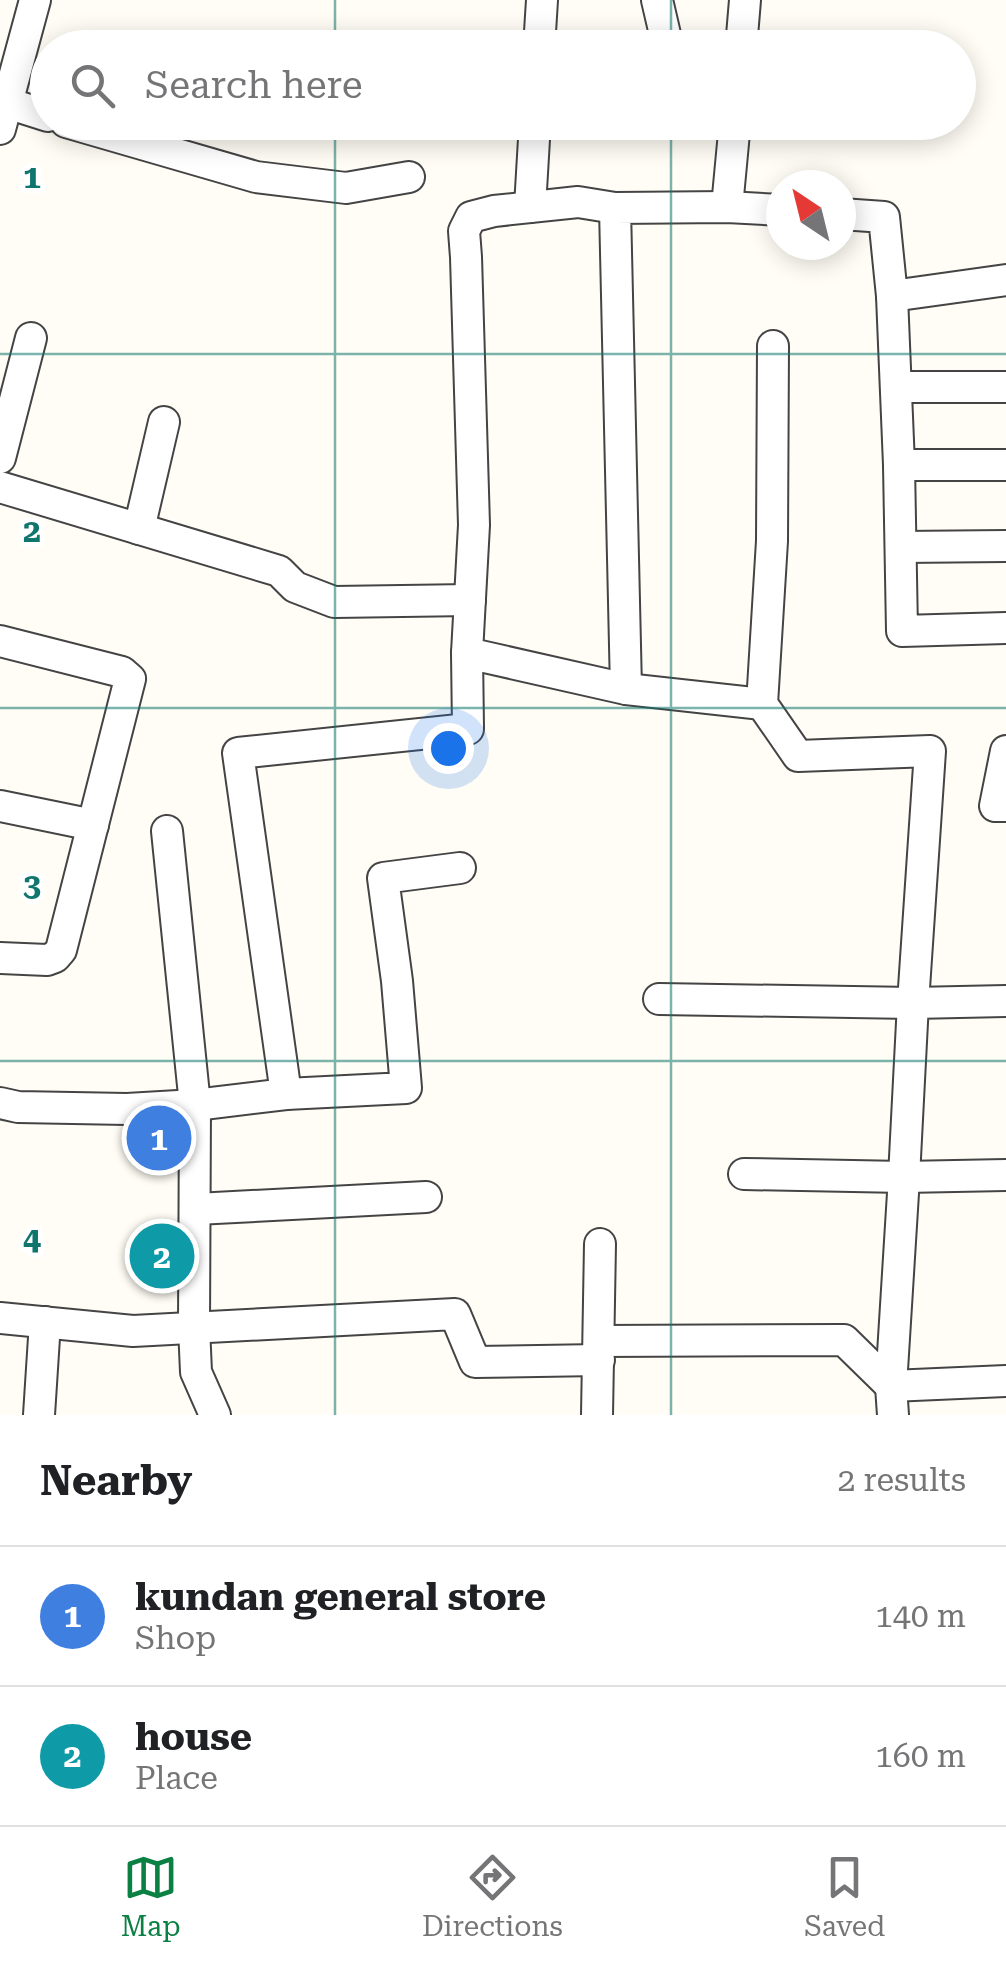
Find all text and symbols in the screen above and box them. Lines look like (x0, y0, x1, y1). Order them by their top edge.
search box (30, 30, 976, 140)
icon: search (65, 58, 120, 113)
text: Search here (145, 63, 363, 107)
text: 1 (23, 158, 41, 196)
north arrow (766, 170, 856, 260)
text: 2 (23, 512, 41, 550)
your location (423, 723, 474, 774)
text: 3 (23, 866, 41, 904)
pin: 1 (126, 1100, 192, 1176)
pin: 2 (130, 1218, 194, 1294)
text: 4 (23, 1220, 41, 1258)
text: Nearby (40, 1456, 192, 1505)
text: 2 results (838, 1461, 966, 1499)
text: kundan general store (135, 1575, 546, 1619)
text: 1 (64, 1597, 81, 1635)
text: 140 m (875, 1597, 966, 1635)
text: Shop (135, 1619, 216, 1657)
text: house (135, 1715, 252, 1759)
text: 2 (64, 1737, 81, 1775)
text: 160 m (875, 1737, 966, 1775)
text: Place (135, 1759, 218, 1797)
tab: Map (121, 1850, 181, 1943)
tab: Directions (422, 1850, 563, 1943)
tab: Saved (804, 1850, 885, 1943)

